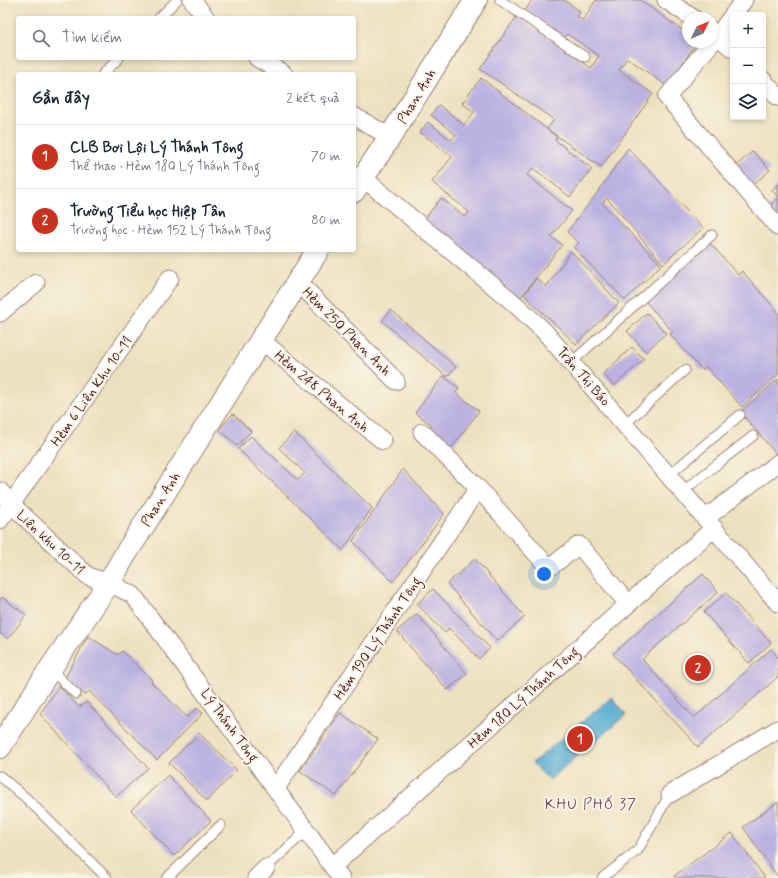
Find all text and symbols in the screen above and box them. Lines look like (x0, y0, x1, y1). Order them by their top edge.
north arrow (682, 12, 718, 48)
map controls (730, 12, 766, 120)
button: + (730, 12, 766, 48)
search box (16, 16, 356, 60)
icon: search (30, 27, 52, 49)
text: Tìm kiếm (62, 28, 122, 48)
button: − (730, 48, 766, 84)
street label: Phan Anh (393, 66, 440, 127)
button: layers (730, 84, 766, 120)
text: Gần đây (32, 87, 90, 109)
text: 2 kết quả (286, 90, 340, 107)
text: CLB Bơi Lội Lý Thánh Tông (70, 138, 244, 158)
text: 1 (42, 148, 48, 165)
text: 70 m (311, 148, 340, 165)
text: Thể thao · Hẻm 180 Lý Thánh Tông (70, 158, 260, 175)
text: Trường Tiểu học Hiệp Tân (70, 202, 226, 222)
text: 2 (42, 212, 48, 229)
text: 80 m (311, 212, 340, 229)
text: Trường học · Hẻm 152 Lý Thánh Tông (70, 222, 271, 239)
street label: Hẻm 250 Phan Anh (298, 284, 394, 380)
street label: Hẻm 6 Liên Khu 10-11 (47, 333, 137, 450)
street label: Trần Thị Báo (553, 343, 614, 410)
street label: Hẻm 248 Phan Anh (270, 347, 373, 437)
street label: Phan Anh (137, 469, 185, 530)
street label: Liên khu 10-11 (12, 506, 88, 579)
your location (534, 564, 554, 584)
street label: Hẻm 190 Lý Thánh Tông (330, 574, 427, 705)
street label: Hẻm 180 Lý Thánh Tông (464, 643, 582, 751)
pin: 2 (685, 653, 711, 683)
street label: Lý Thánh Tông (195, 685, 262, 767)
pin: 1 (567, 724, 593, 754)
district label: KHU PHỐ 37 (545, 795, 637, 815)

